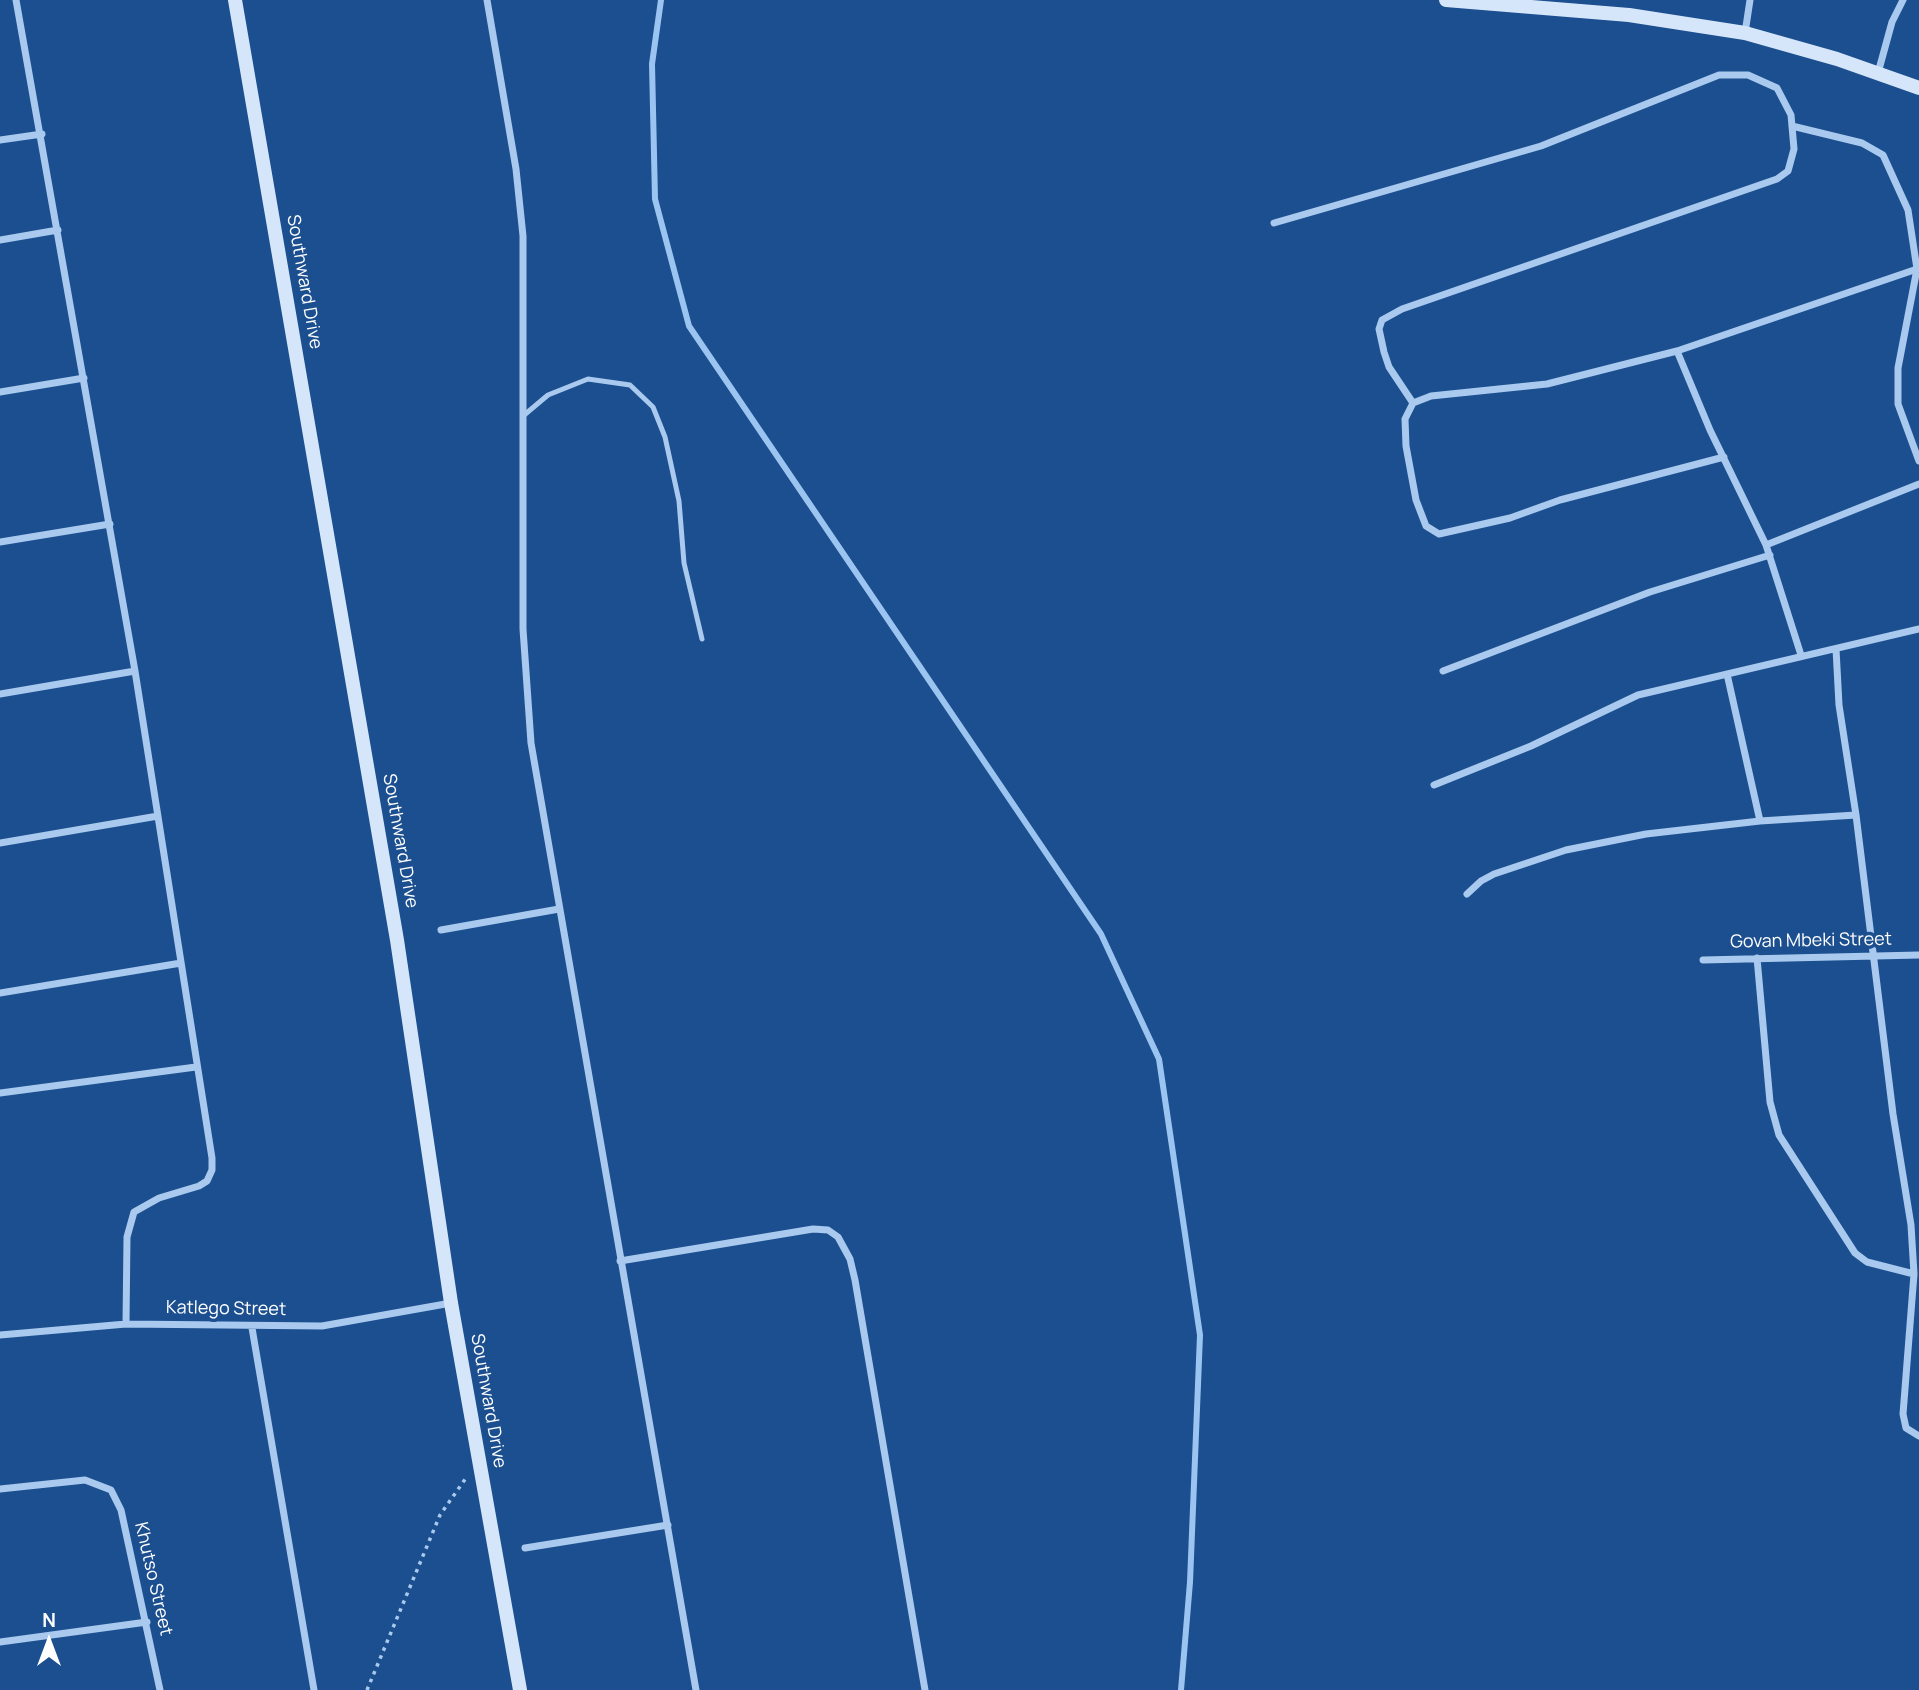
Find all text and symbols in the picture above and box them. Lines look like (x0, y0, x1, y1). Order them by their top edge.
street label: Southward Drive (282, 213, 326, 351)
street label: Southward Drive (378, 772, 422, 910)
street label: Govan Mbeki Street (1730, 929, 1892, 953)
street label: Katlego Street (166, 1297, 286, 1321)
street label: Southward Drive (466, 1332, 510, 1470)
street label: Khutso Street (129, 1520, 177, 1638)
north arrow (14, 1606, 84, 1676)
text: N (42, 1607, 56, 1633)

